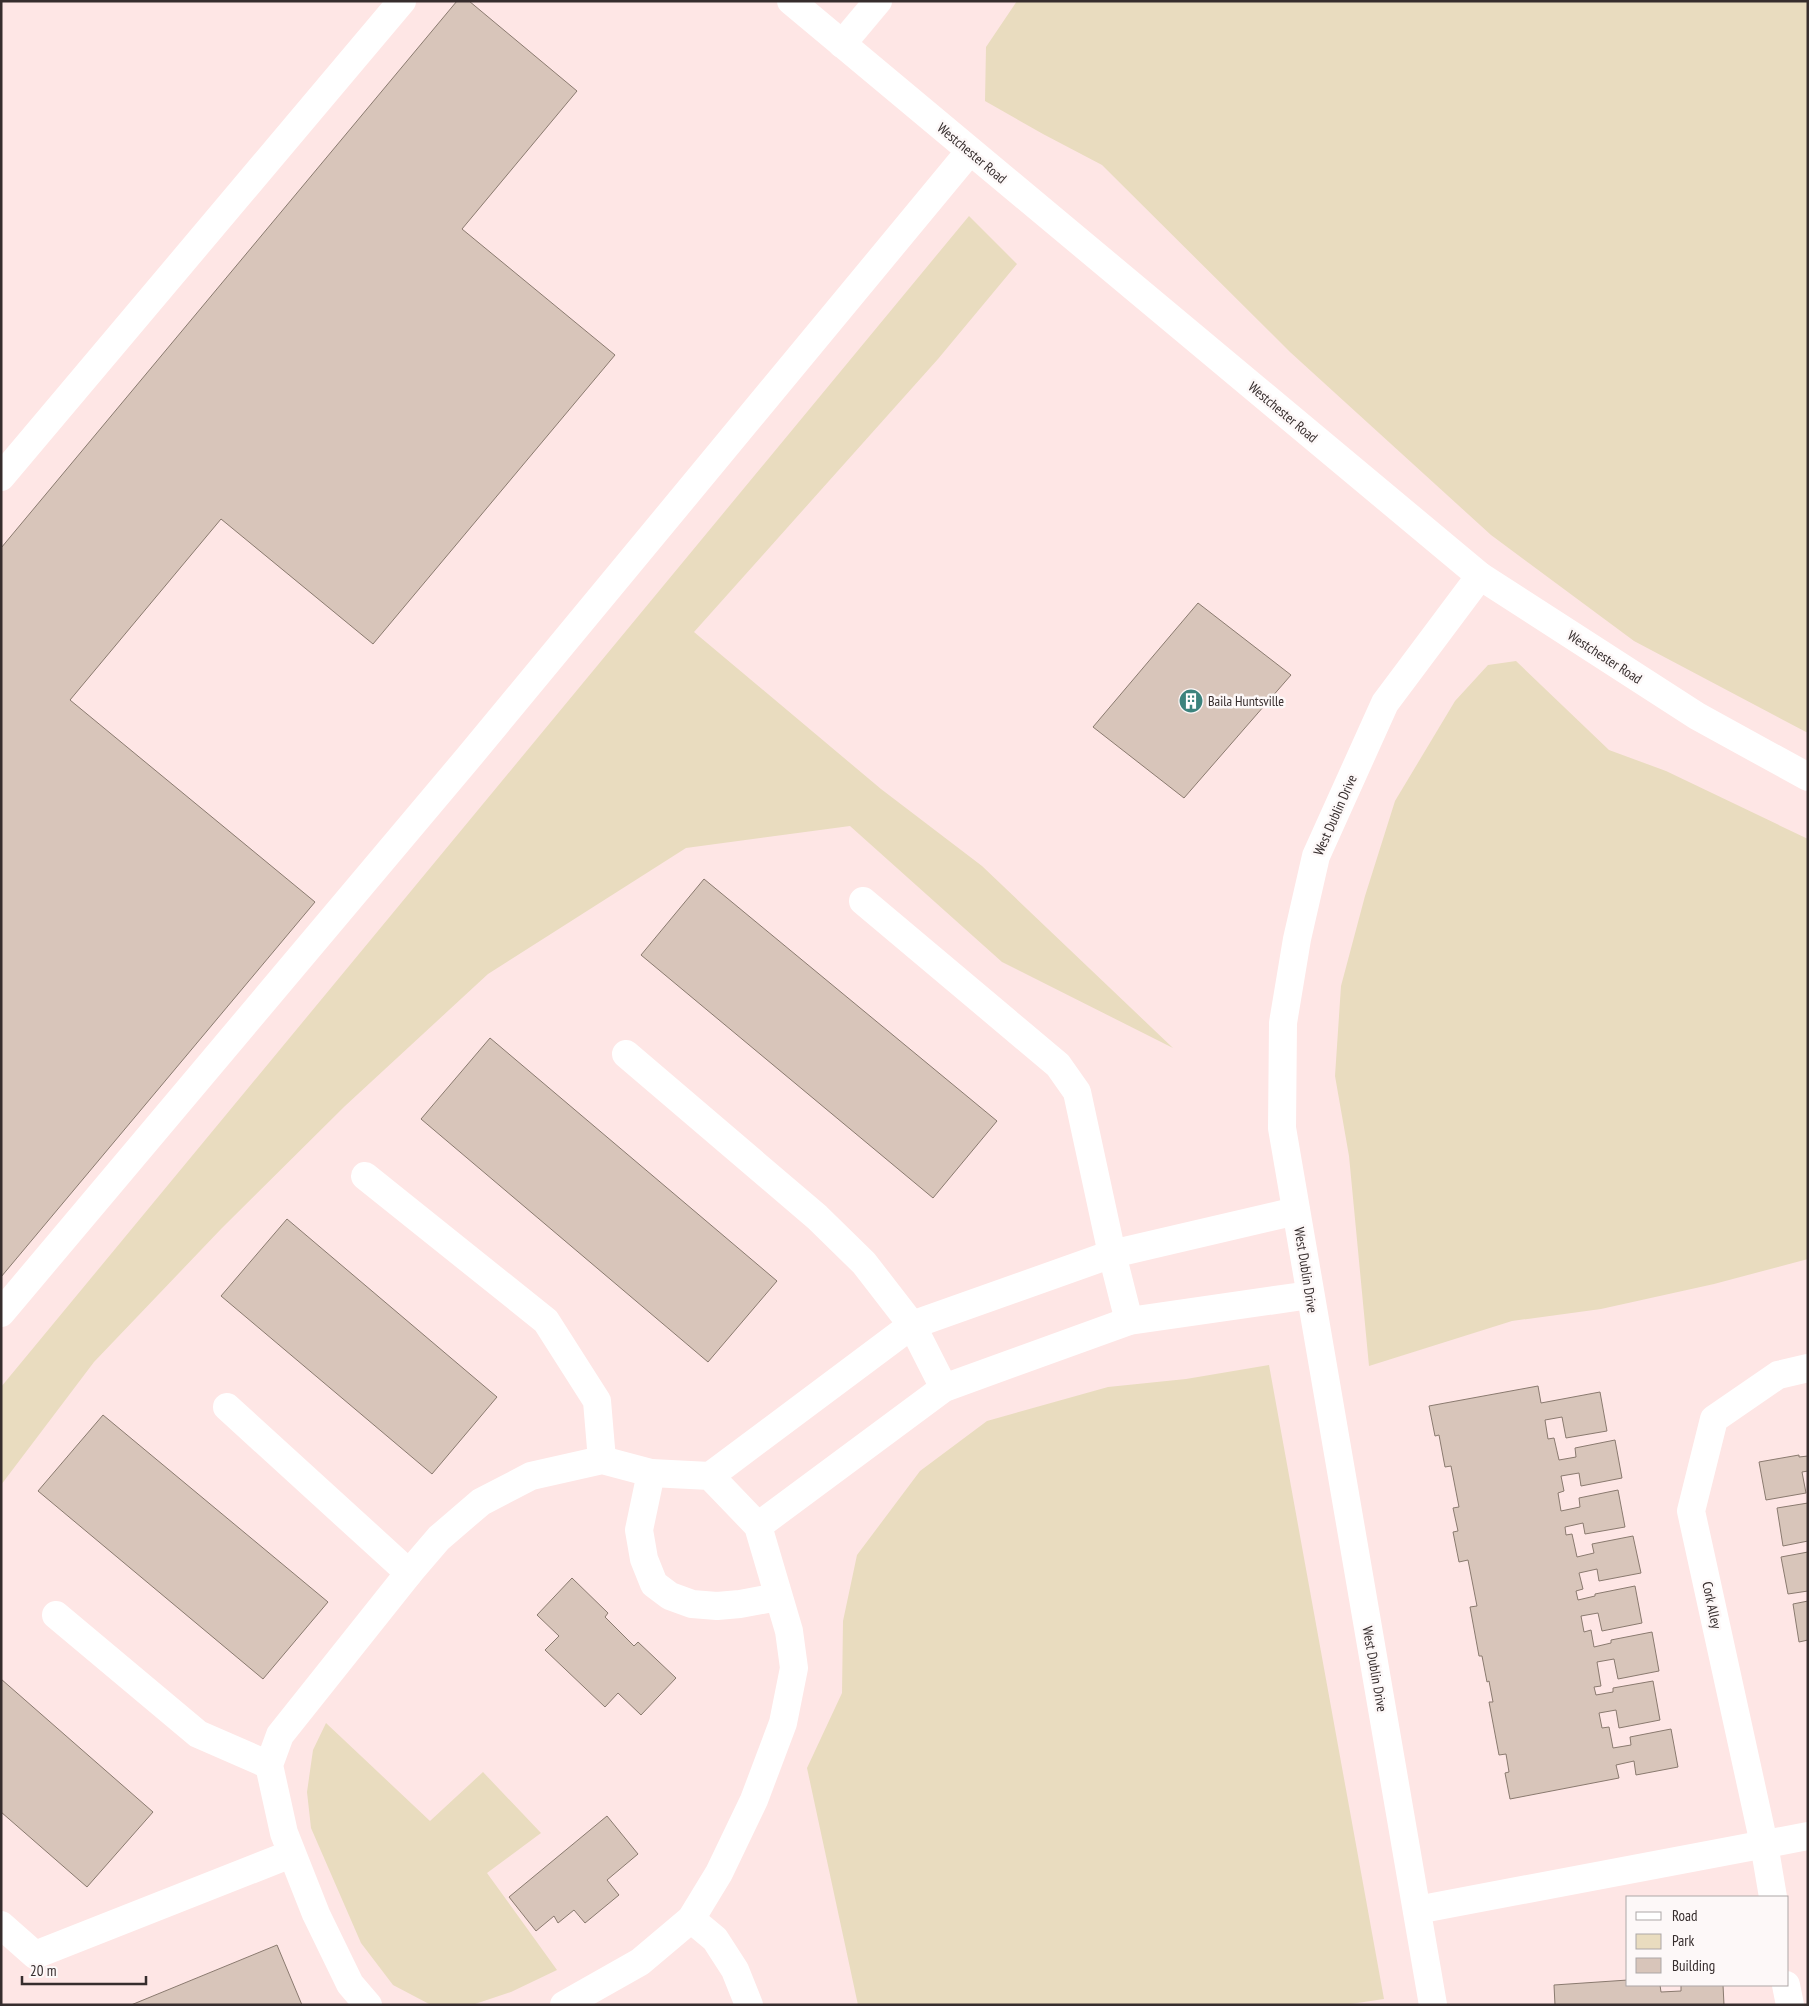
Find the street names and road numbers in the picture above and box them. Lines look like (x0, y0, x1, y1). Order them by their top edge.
street label: Westchester Road (934, 119, 1010, 187)
street label: Westchester Road (1245, 378, 1321, 446)
street label: Westchester Road (1564, 626, 1646, 688)
street label: West Dublin Drive (1309, 772, 1361, 858)
street label: West Dublin Drive (1290, 1226, 1322, 1314)
street label: Cork Alley (1698, 1580, 1726, 1631)
street label: West Dublin Drive (1359, 1625, 1391, 1713)

